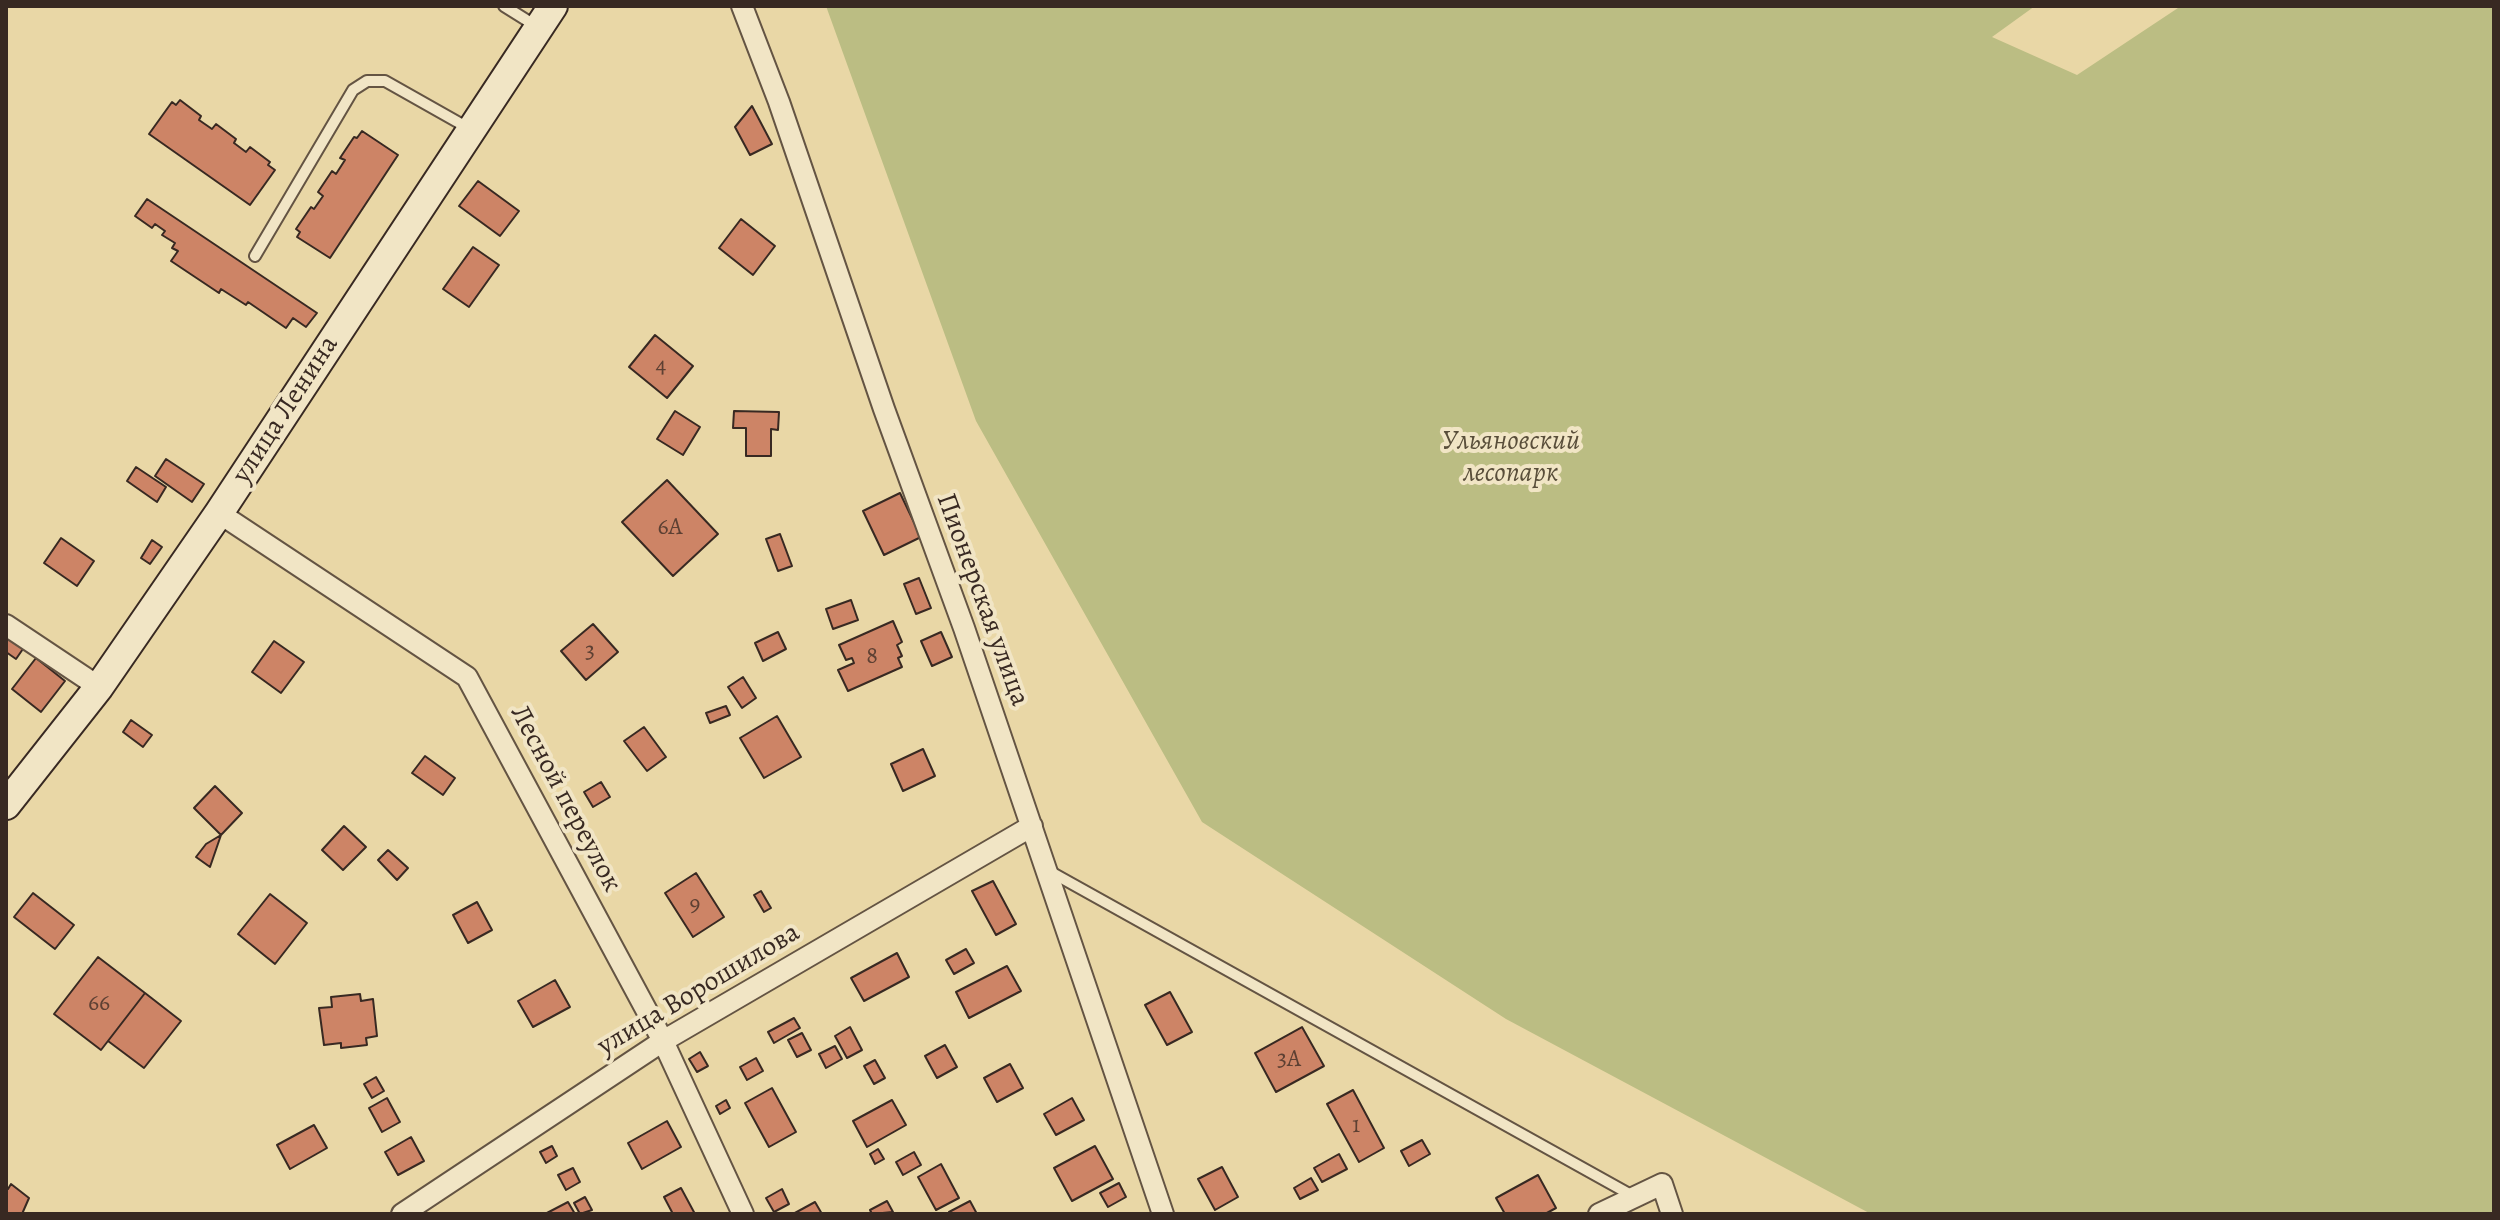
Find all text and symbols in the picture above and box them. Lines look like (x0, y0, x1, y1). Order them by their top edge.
street label: улица Ленина (226, 330, 346, 490)
house number: 4 (656, 352, 666, 380)
park label: Ульяновский лесопарк (1442, 425, 1580, 491)
street label: Пионерская улица (928, 489, 1036, 711)
house number: 6А (657, 514, 683, 542)
house number: 3 (585, 638, 595, 666)
house number: 8 (866, 643, 878, 671)
street label: Лесной переулок (502, 700, 628, 898)
house number: 9 (690, 891, 700, 919)
street label: улица Ворошилова (592, 916, 806, 1064)
house number: 66 (88, 990, 110, 1018)
house number: 3А (1277, 1046, 1301, 1074)
house number: 1 (1352, 1112, 1360, 1140)

